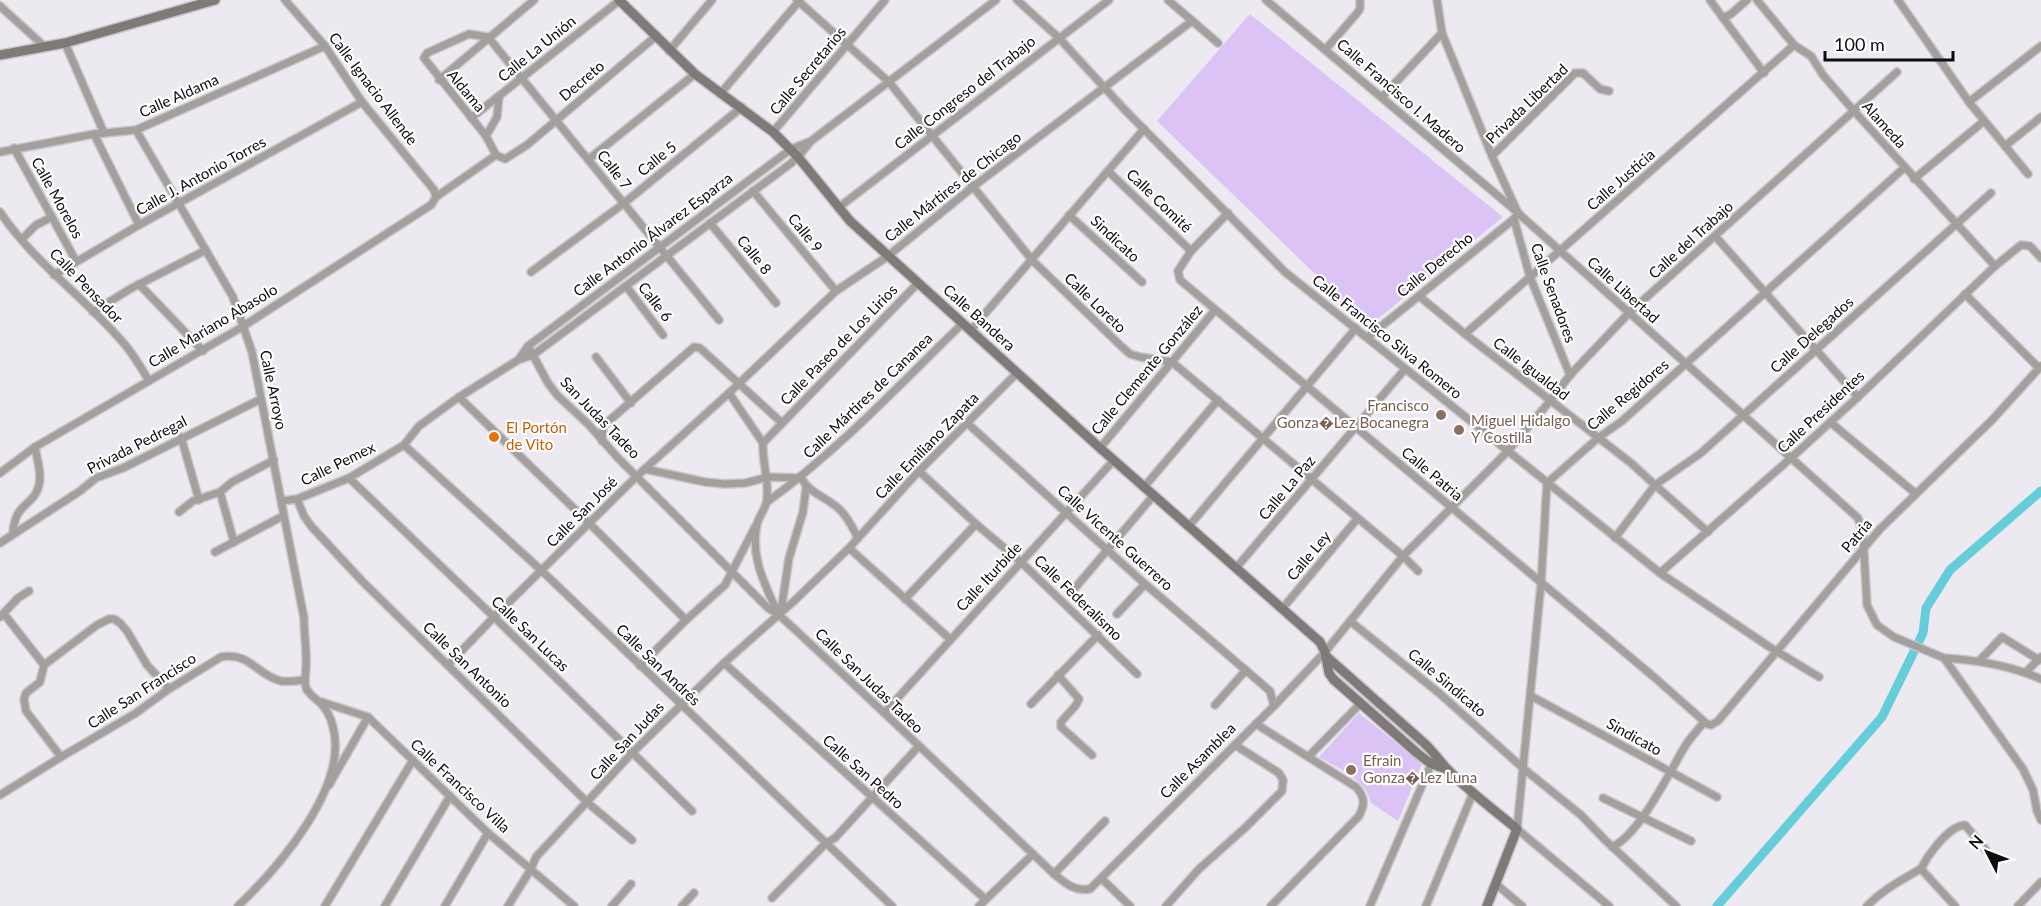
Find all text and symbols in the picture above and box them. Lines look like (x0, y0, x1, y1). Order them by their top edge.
street label: Calle La Unión (494, 11, 579, 85)
street label: Calle Secretarios (765, 23, 849, 118)
scale bar (1825, 24, 1952, 62)
street label: Calle Ignacio Allende (326, 29, 422, 148)
street label: Calle Congreso del Trabajo (890, 32, 1038, 153)
text: 100 m (1834, 33, 1885, 55)
street label: Calle Francisco I. Madero (1334, 34, 1470, 156)
street label: Decreto (555, 56, 608, 104)
street label: Privada Libertad (1482, 60, 1571, 147)
street label: Aldama (444, 66, 490, 115)
street label: Calle Aldama (136, 70, 221, 121)
street label: Alameda (1859, 97, 1911, 152)
street label: Calle Mártires de Chicago (880, 127, 1024, 245)
street label: Calle J. Antonio Torres (132, 132, 269, 218)
street label: Calle 5 (633, 137, 680, 179)
street label: Calle Justicia (1583, 145, 1658, 214)
street label: Calle 7 (594, 146, 636, 193)
street label: Calle Morelos (28, 154, 88, 241)
street label: Calle Comité (1123, 165, 1196, 236)
street label: Calle Antonio Álvarez Esparza (569, 168, 736, 300)
street label: Calle del Trabajo (1644, 197, 1736, 282)
street label: Calle 9 (785, 209, 827, 256)
street label: Sindicato (1087, 211, 1144, 265)
street label: Calle Derecho (1393, 228, 1476, 300)
street label: Calle 8 (734, 231, 776, 278)
street label: Calle Senadores (1528, 240, 1580, 345)
street label: Calle Pensador (46, 244, 127, 327)
street label: Calle Libertad (1584, 252, 1663, 326)
street label: Calle Loreto (1061, 268, 1130, 336)
street label: Calle Francisco Silva Romero (1309, 270, 1466, 402)
street label: Calle 6 (635, 278, 677, 325)
street label: Calle Mariano Abasolo (145, 280, 280, 371)
street label: Calle Paseo de Los Lirios (776, 280, 901, 408)
street label: Calle Bandera (940, 280, 1019, 354)
street label: Calle Delegados (1766, 292, 1857, 376)
street label: Calle Clemente González (1087, 301, 1206, 438)
street label: Calle Mártires de Cananea (799, 329, 936, 462)
street label: Calle Igualdad (1490, 333, 1573, 404)
street label: Calle Arroyo (257, 348, 291, 431)
street label: Calle Regidores (1583, 355, 1672, 434)
street label: Calle Presidentes (1773, 366, 1868, 456)
street label: San Judas Tadeo (557, 373, 644, 462)
street label: Calle Emiliano Zapata (871, 388, 982, 502)
place label: Francisco Gonza�Lez Bocanegra (1277, 396, 1429, 431)
marker: Francisco Gonza�Lez Bocanegra (1434, 408, 1448, 422)
street label: Privada Pedregal (84, 411, 189, 477)
place label: Miguel Hidalgo Y Costilla (1471, 411, 1570, 446)
place label: El Portón de Vito (506, 418, 567, 453)
marker: Miguel Hidalgo Y Costilla (1452, 423, 1466, 437)
marker: El Portón de Vito (487, 430, 501, 444)
street label: Calle Pemex (297, 437, 378, 489)
street label: Calle Patria (1398, 442, 1467, 504)
street label: Calle La Paz (1254, 451, 1318, 523)
street label: Calle San José (542, 472, 620, 550)
street label: Calle Vicente Guerrero (1054, 481, 1177, 594)
street label: Patria (1837, 515, 1875, 556)
street label: Calle Ley (1282, 527, 1334, 584)
street label: Calle Iturbide (952, 538, 1025, 615)
street label: Calle Federalismo (1031, 551, 1127, 644)
street label: Calle San Lucas (488, 592, 573, 675)
street label: Calle San Antonio (420, 617, 516, 711)
street label: Calle San Andrés (613, 620, 705, 709)
street label: Calle San Judas Tadeo (812, 624, 927, 737)
street label: Calle Sindicato (1405, 644, 1490, 720)
street label: Calle San Francisco (84, 648, 199, 732)
street label: Calle San Judas (585, 697, 667, 783)
street label: Sindicato (1604, 714, 1665, 759)
street label: Calle Asamblea (1156, 719, 1239, 802)
street label: Calle San Pedro (820, 730, 908, 812)
street label: Calle Francisco Villa (407, 734, 514, 836)
place label: Efrain Gonza�Lez Luna (1363, 751, 1477, 786)
marker: Efrain Gonza�Lez Luna (1344, 763, 1358, 777)
north arrow (1957, 822, 2017, 882)
text: N (1964, 831, 1987, 853)

